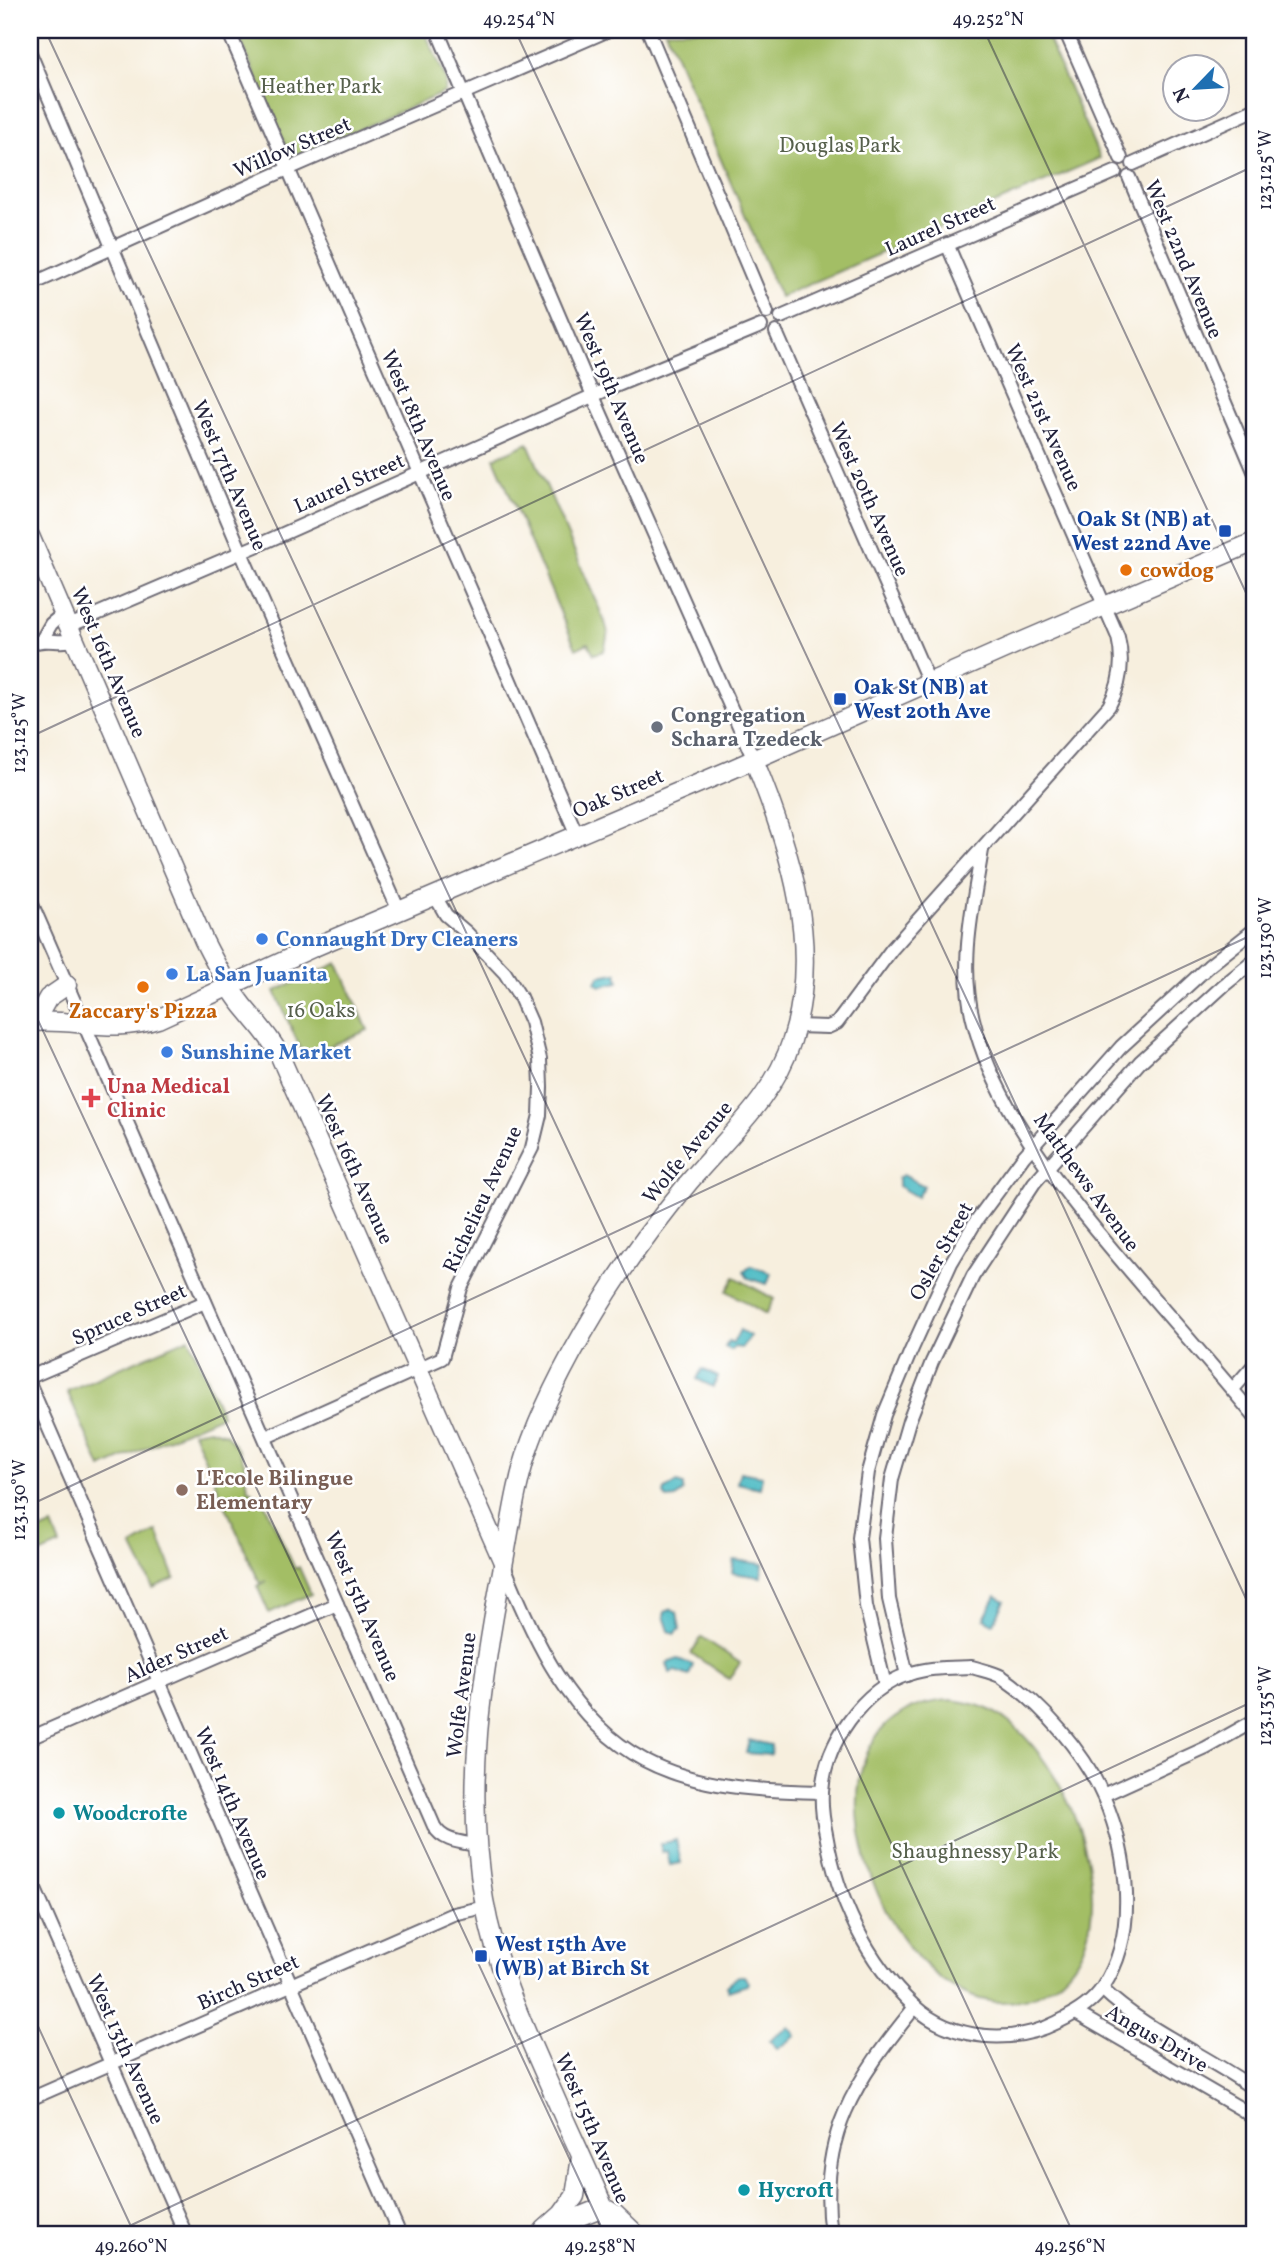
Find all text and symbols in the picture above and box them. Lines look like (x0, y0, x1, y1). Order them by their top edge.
text: 49.254°N (483, 8, 555, 33)
text: 49.252°N (952, 8, 1024, 33)
north arrow (1162, 52, 1232, 122)
park label: Heather Park (260, 73, 382, 102)
text: N (1168, 82, 1197, 106)
street label: Willow Street (229, 111, 356, 186)
text: 123.125°W (1254, 130, 1279, 210)
park label: Douglas Park (779, 132, 902, 161)
street label: West 22nd Avenue (1136, 176, 1229, 343)
street label: Laurel Street (881, 190, 1001, 265)
street label: West 19th Avenue (566, 308, 656, 469)
street label: West 21st Avenue (997, 339, 1088, 496)
street label: West 18th Avenue (373, 346, 463, 506)
street label: West 17th Avenue (184, 396, 273, 555)
street label: West 20th Avenue (822, 418, 916, 582)
street label: Laurel Street (290, 447, 410, 522)
place label: Oak St (NB) at West 22nd Ave (1071, 506, 1211, 559)
marker: Oak St (NB) at West 22nd Ave (1217, 523, 1233, 539)
place label: cowdog (1140, 557, 1214, 586)
marker: cowdog (1118, 562, 1134, 578)
street label: West 16th Avenue (63, 583, 153, 743)
place label: Oak St (NB) at West 20th Ave (854, 674, 991, 727)
marker: Oak St (NB) at West 20th Ave (832, 691, 848, 707)
text: 123.125°W (8, 693, 33, 773)
place label: Congregation Schara Tzedeck (671, 702, 823, 755)
marker: Congregation Schara Tzedeck (649, 719, 665, 735)
street label: Oak Street (569, 762, 669, 827)
text: 123.130°W (1254, 897, 1279, 979)
place label: Connaught Dry Cleaners (276, 926, 518, 955)
marker: Connaught Dry Cleaners (254, 931, 270, 947)
place label: La San Juanita (186, 961, 328, 990)
marker: La San Juanita (164, 966, 180, 982)
marker: Zaccary's Pizza (135, 979, 151, 995)
park label: 16 Oaks (286, 997, 356, 1026)
place label: Zaccary's Pizza (69, 998, 217, 1027)
place label: Sunshine Market (181, 1039, 351, 1068)
marker: Sunshine Market (159, 1044, 175, 1060)
place label: Una Medical Clinic (107, 1073, 230, 1126)
marker: Una Medical Clinic (81, 1088, 101, 1108)
street label: West 16th Avenue (308, 1090, 400, 1249)
street label: Wolfe Avenue (636, 1095, 740, 1211)
street label: Matthews Avenue (1026, 1108, 1146, 1258)
street label: Richelieu Avenue (437, 1121, 530, 1278)
street label: Osler Street (903, 1197, 981, 1306)
street label: Spruce Street (68, 1277, 192, 1354)
text: 123.130°W (8, 1459, 33, 1541)
place label: L'Ecole Bilingue Elementary (196, 1465, 353, 1518)
marker: L'Ecole Bilingue Elementary (174, 1482, 190, 1498)
street label: West 15th Avenue (317, 1527, 406, 1686)
street label: Alder Street (120, 1620, 233, 1691)
street label: Wolfe Avenue (440, 1631, 485, 1760)
text: 123.135°W (1254, 1666, 1279, 1746)
street label: West 14th Avenue (186, 1723, 277, 1884)
place label: Woodcrofte (73, 1800, 188, 1829)
marker: Woodcrofte (51, 1805, 67, 1821)
park label: Shaughnessy Park (891, 1838, 1059, 1867)
place label: West 15th Ave (WB) at Birch St (495, 1931, 650, 1984)
street label: Birch Street (193, 1948, 304, 2019)
marker: West 15th Ave (WB) at Birch St (473, 1948, 489, 1964)
street label: West 13th Avenue (79, 1970, 171, 2129)
street label: Angus Drive (1099, 1998, 1213, 2080)
street label: West 15th Avenue (547, 2049, 636, 2208)
place label: Hycroft (758, 2177, 834, 2206)
marker: Hycroft (736, 2182, 752, 2198)
text: 49.260°N (94, 2235, 168, 2260)
text: 49.258°N (564, 2235, 636, 2260)
text: 49.256°N (1034, 2235, 1106, 2260)

